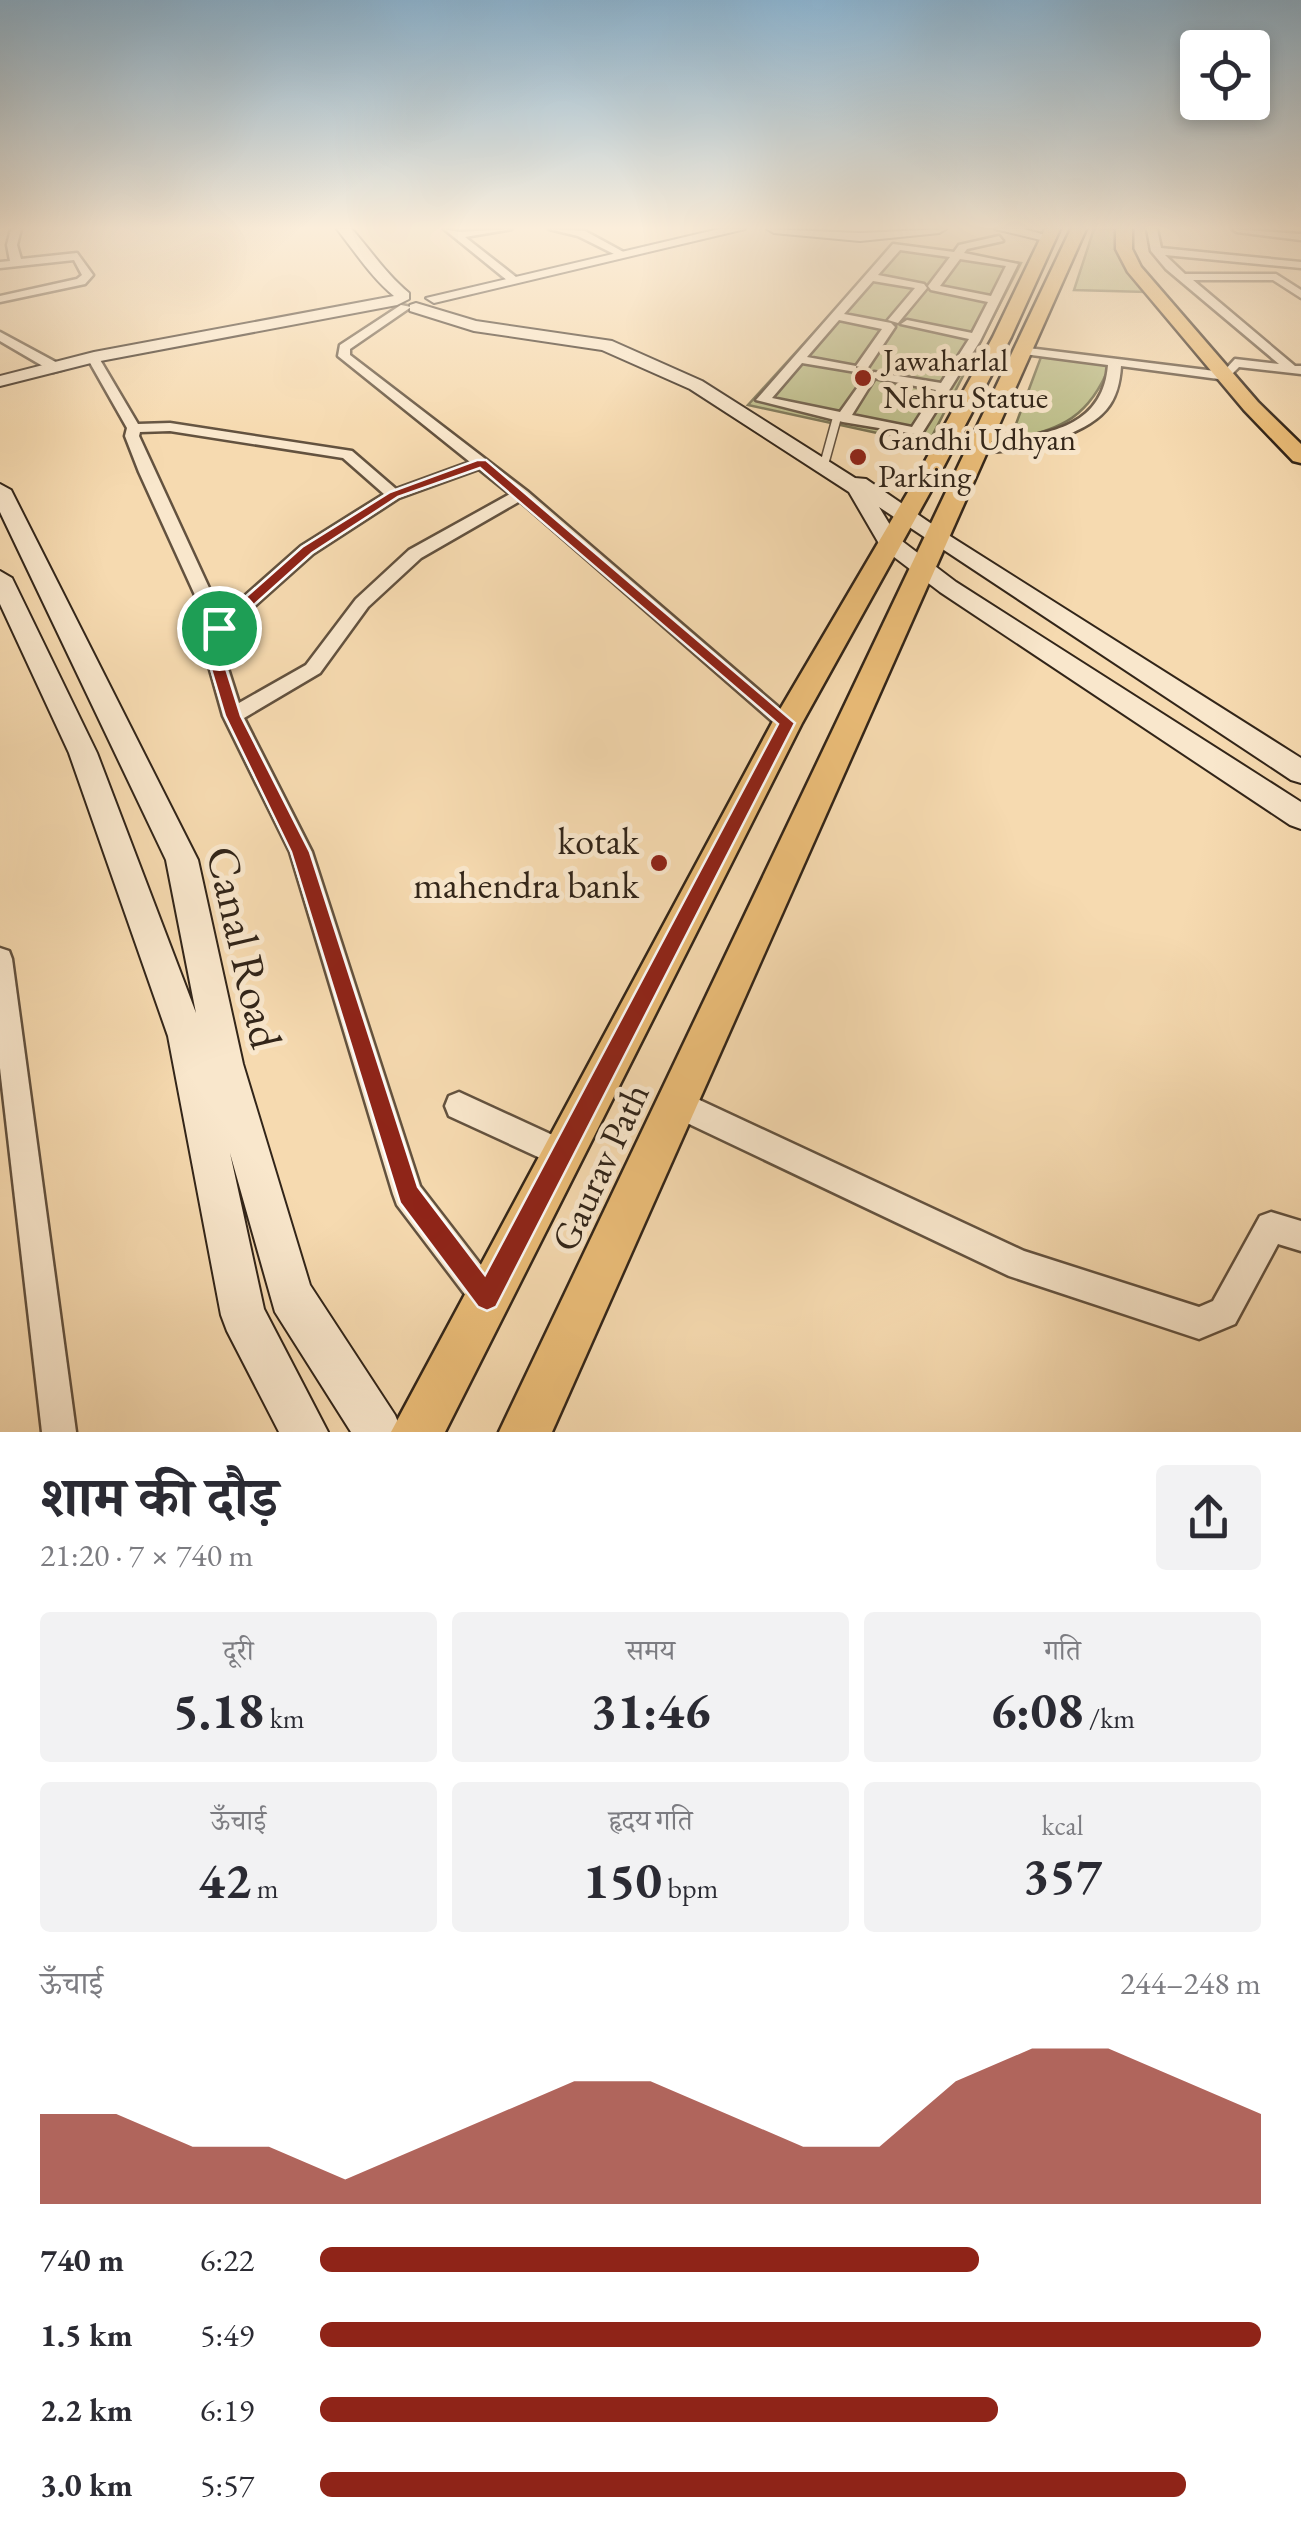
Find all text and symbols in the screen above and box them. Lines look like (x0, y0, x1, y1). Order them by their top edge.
map controls (1180, 30, 1270, 120)
button: locate (1180, 30, 1270, 120)
place label: Jawaharlal Nehru Statue (880, 339, 1048, 418)
marker: Jawaharlal Nehru Statue (852, 367, 874, 389)
place label: Gandhi Udhyan Parking (878, 418, 1076, 497)
marker: Gandhi Udhyan Parking (847, 446, 869, 468)
pin (177, 586, 262, 671)
icon: arrive (192, 601, 247, 656)
place label: kotak mahendra bank (413, 816, 640, 909)
street label: Canal Road (194, 840, 296, 1054)
marker: kotak mahendra bank (648, 852, 670, 874)
street label: Gaurav Path (539, 1075, 660, 1259)
text: शाम की दौड़ (40, 1461, 278, 1532)
button: share (1156, 1465, 1261, 1570)
text: 21:20 · 7 × 740 m (40, 1534, 253, 1576)
text: दूरी (223, 1632, 254, 1668)
text: समय (626, 1632, 675, 1668)
text: गति (1044, 1632, 1081, 1668)
text: 5.18 (172, 1678, 264, 1743)
text: 31:46 (591, 1678, 710, 1743)
text: 6:08 (990, 1678, 1083, 1743)
text: km (264, 1700, 305, 1736)
text: /km (1083, 1700, 1135, 1736)
text: ऊँचाई (211, 1802, 266, 1838)
text: हृदय गति (608, 1802, 693, 1838)
text: kcal (1041, 1807, 1084, 1843)
text: 357 (1023, 1843, 1102, 1908)
text: 42 (198, 1848, 251, 1913)
text: 150 (583, 1848, 662, 1913)
text: m (251, 1870, 279, 1906)
text: bpm (662, 1870, 718, 1906)
text: ऊँचाई (40, 1962, 103, 2004)
text: 244–248 m (1120, 1962, 1261, 2004)
text: 740 m (40, 2239, 124, 2281)
text: 6:22 (200, 2239, 254, 2281)
text: 1.5 km (40, 2314, 133, 2356)
text: 5:49 (200, 2314, 254, 2356)
text: 2.2 km (40, 2389, 133, 2431)
text: 6:19 (200, 2389, 254, 2431)
text: 3.0 km (40, 2464, 133, 2506)
text: 5:57 (200, 2464, 254, 2506)

